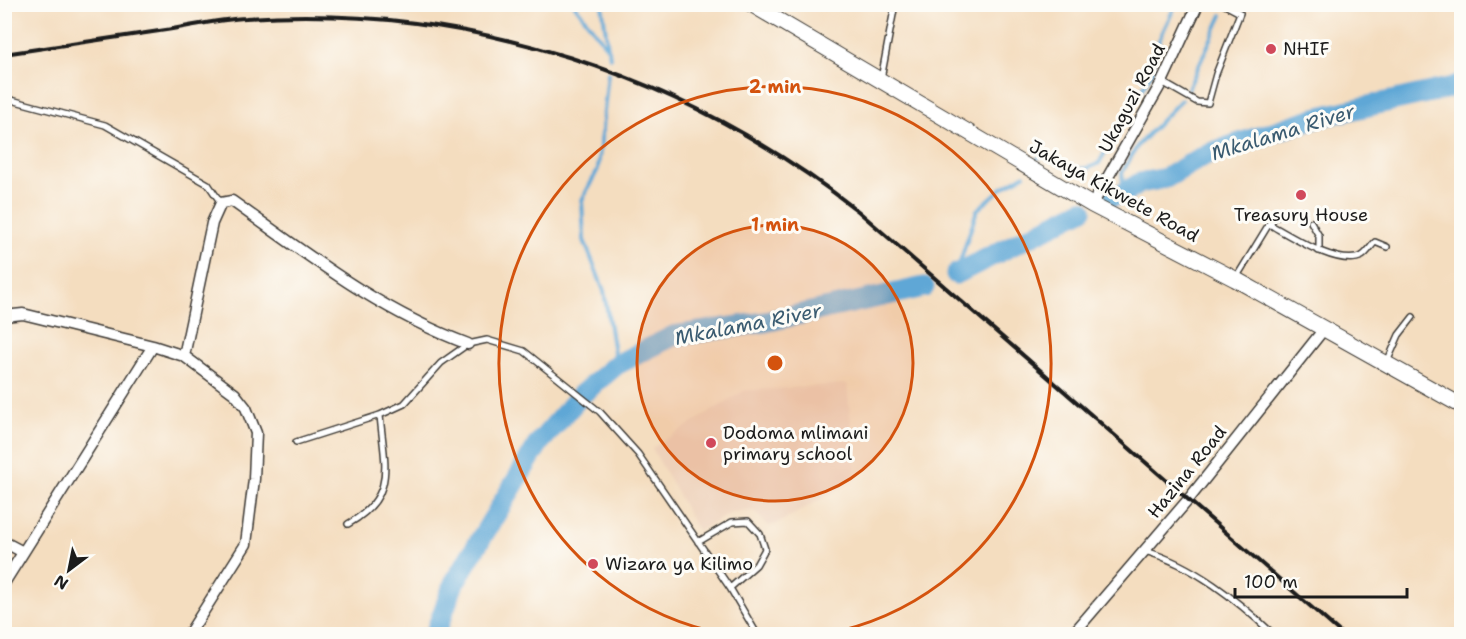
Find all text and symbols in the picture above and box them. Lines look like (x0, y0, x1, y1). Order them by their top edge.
place label: NHIF (1283, 37, 1330, 61)
street label: Ukaguzi Road (1093, 39, 1171, 157)
marker: NHIF (1264, 42, 1278, 56)
text: 2 min (749, 75, 801, 99)
water label: Mkalama River (1208, 98, 1359, 166)
street label: Jakaya Kikwete Road (1025, 134, 1203, 248)
marker: Treasury House (1294, 188, 1308, 202)
place label: Treasury House (1234, 203, 1368, 227)
text: 1 min (751, 213, 799, 237)
water label: Mkalama River (672, 297, 824, 351)
centre of rings (765, 353, 785, 373)
place label: Dodoma mlimani primary school (723, 421, 869, 466)
street label: Hazina Road (1142, 421, 1232, 523)
marker: Dodoma mlimani primary school (704, 436, 718, 450)
north arrow (39, 540, 99, 600)
place label: Wizara ya Kilimo (605, 552, 753, 576)
marker: Wizara ya Kilimo (586, 557, 600, 571)
scale bar (1235, 561, 1408, 599)
text: N (50, 570, 72, 595)
text: 100 m (1244, 570, 1298, 594)

